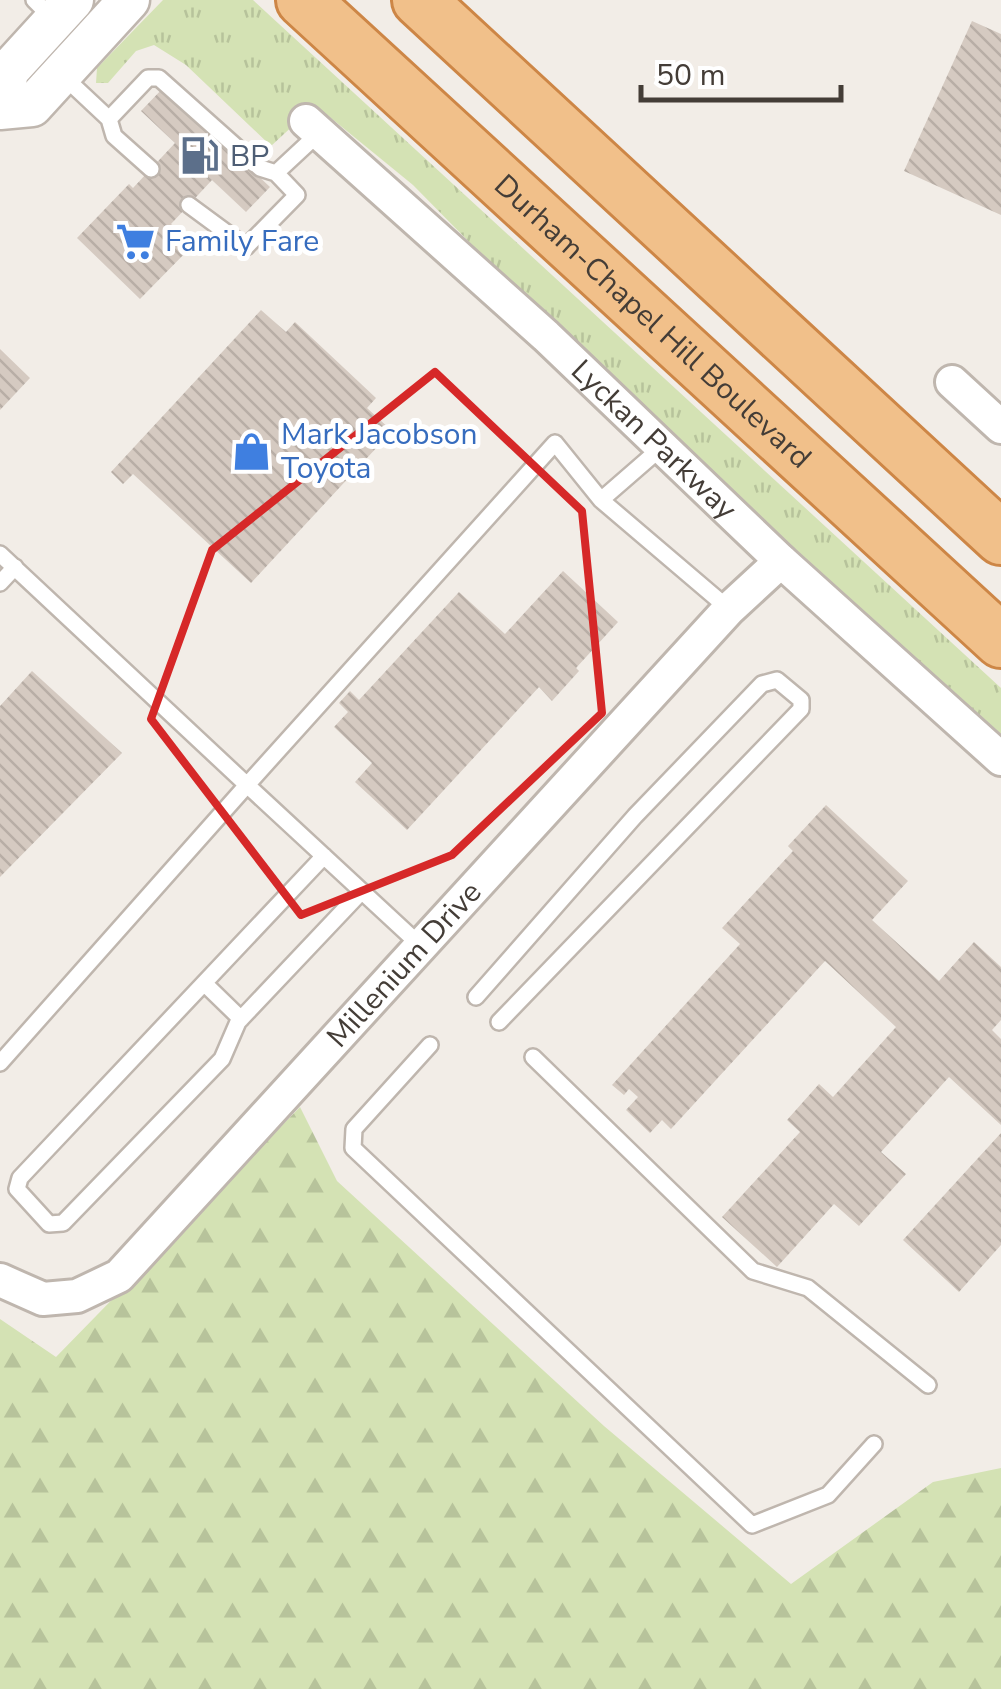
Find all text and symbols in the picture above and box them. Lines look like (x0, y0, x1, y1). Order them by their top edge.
scale bar (641, 40, 841, 102)
text: 50 m (656, 55, 725, 96)
fuel station icon: BP (179, 135, 221, 177)
place label: BP (230, 136, 269, 177)
street label: Durham-Chapel Hill Boulevard (485, 165, 820, 478)
supermarket icon: Family Fare (114, 220, 156, 262)
place label: Family Fare (165, 221, 319, 262)
street label: Lyckan Parkway (562, 351, 746, 530)
place label: Mark Jacobson Toyota (281, 414, 478, 489)
shop icon: Mark Jacobson Toyota (230, 430, 272, 472)
street label: Millenium Drive (318, 873, 491, 1057)

